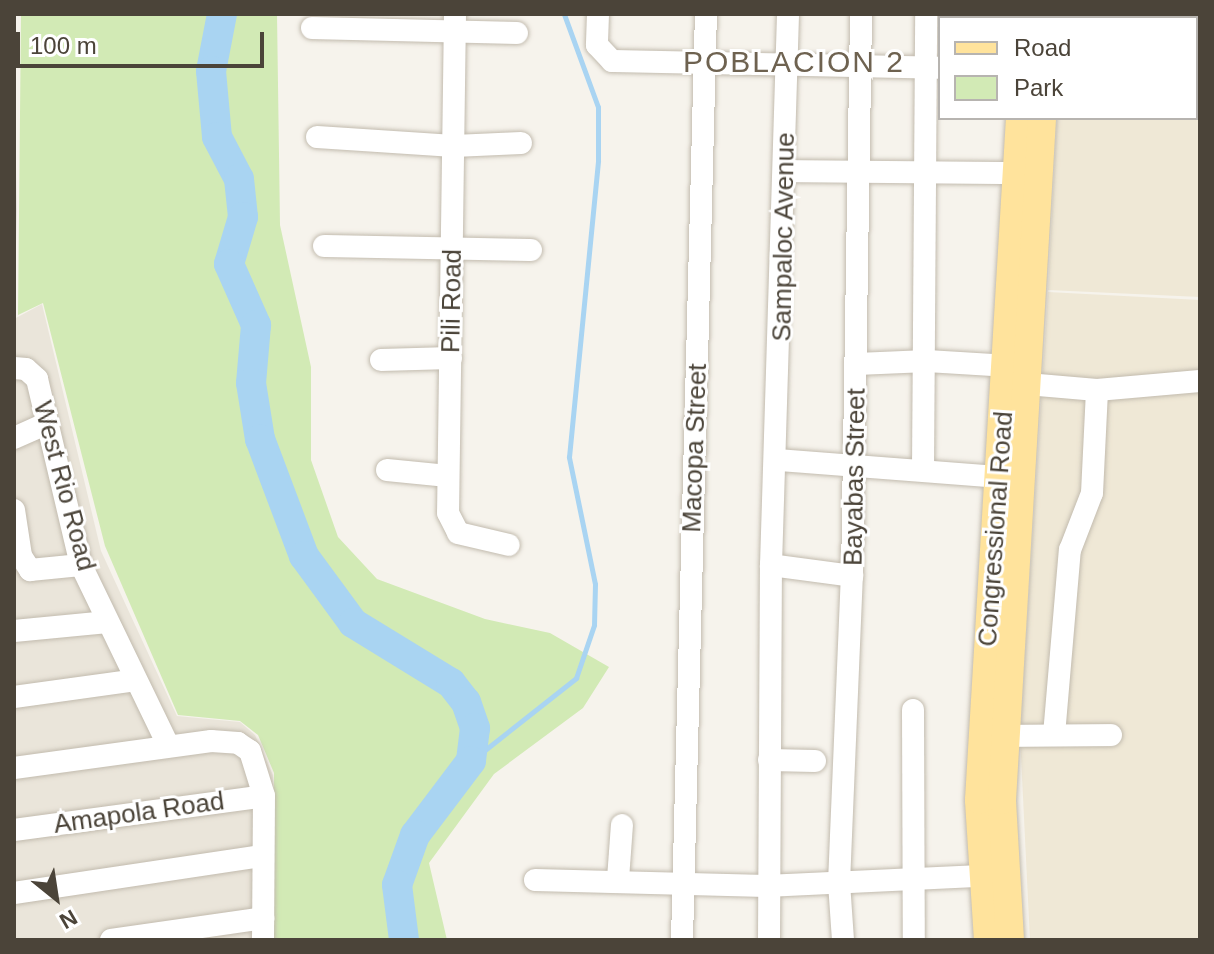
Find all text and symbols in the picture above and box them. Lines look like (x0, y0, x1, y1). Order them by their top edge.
scale bar (20, 16, 268, 66)
legend (938, 16, 1198, 120)
text: 100 m (30, 32, 97, 59)
text: Road (1014, 34, 1071, 61)
district label: POBLACION 2 (683, 44, 905, 80)
text: Park (1014, 74, 1063, 101)
street label: Sampaloc Avenue (767, 131, 801, 343)
street label: Pili Road (435, 249, 469, 353)
street label: Macopa Street (676, 363, 714, 533)
street label: Bayabas Street (838, 388, 872, 566)
street label: West Rio Road (26, 398, 102, 574)
street label: Congressional Road (972, 410, 1020, 648)
street label: Amapola Road (52, 786, 226, 840)
north arrow (16, 858, 96, 938)
text: N (55, 904, 81, 934)

